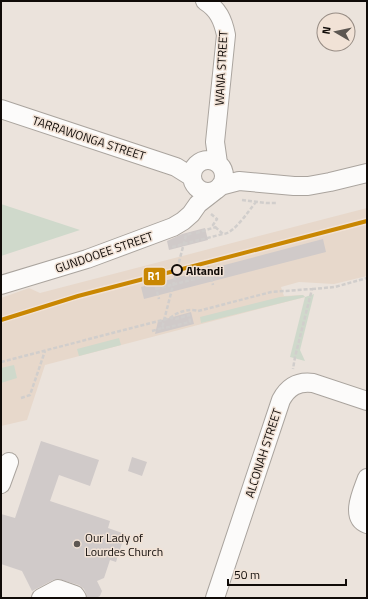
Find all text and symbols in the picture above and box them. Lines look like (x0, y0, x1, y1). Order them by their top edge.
north arrow (316, 12, 356, 52)
text: N (318, 25, 335, 35)
street label: WANA STREET (210, 29, 232, 106)
street label: TARRAWONGA STREET (30, 111, 149, 165)
street label: GUNDOOEE STREET (52, 226, 156, 278)
place label: Altandi (186, 261, 223, 280)
marker: Altandi (171, 264, 183, 276)
line badge: R1 (143, 267, 166, 286)
text: R1 (148, 268, 160, 284)
street label: ALCONAH STREET (240, 405, 287, 500)
place label: Our Lady of Lourdes Church (85, 528, 163, 561)
marker: Our Lady of Lourdes Church (72, 539, 82, 549)
scale bar (228, 561, 346, 587)
text: 50 m (234, 565, 260, 584)

